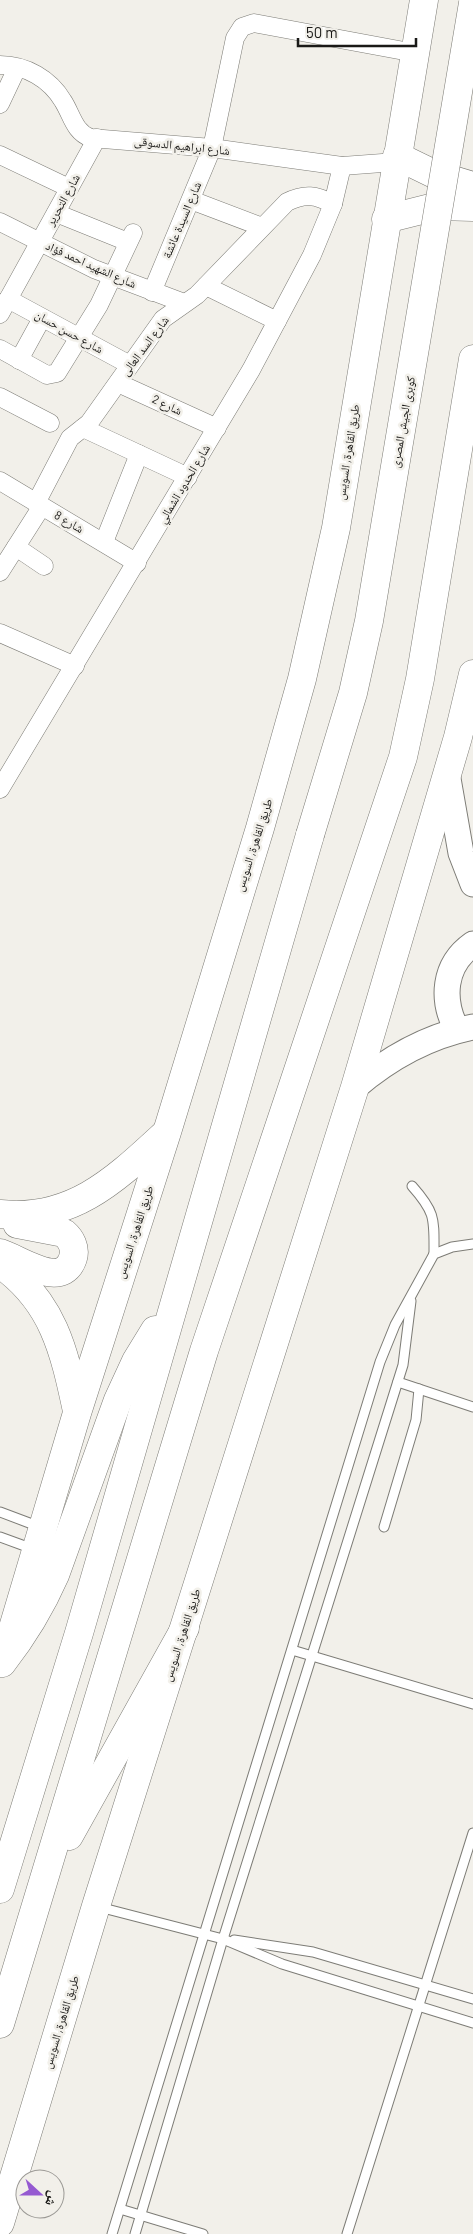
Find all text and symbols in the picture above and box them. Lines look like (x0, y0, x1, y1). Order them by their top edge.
scale bar (298, 15, 416, 47)
text: 50 m (306, 23, 338, 41)
street label: شارع ابراهيم الدسوقى (133, 133, 231, 159)
street label: شارع التحرير (42, 171, 84, 230)
street label: شارع السيدة عائشة (159, 179, 205, 261)
street label: شارع الشهيد احمد فؤاد (43, 238, 139, 292)
street label: شارع حسن حسان (32, 307, 106, 357)
street label: شارع السد العالى (117, 313, 173, 379)
street label: كوبرى الجيش المصرى (387, 375, 418, 469)
street label: شارع 2 (149, 391, 185, 419)
street label: طريق القاهرة, السويس (333, 403, 363, 501)
street label: شارع الحدود الشمالي (154, 441, 216, 527)
street label: شارع 8 (51, 507, 87, 537)
street label: طريق القاهرة, السويس (231, 796, 276, 893)
street label: طريق القاهرة, السويس (112, 1183, 157, 1280)
street label: طريق القاهرة, السويس (159, 1586, 204, 1683)
street label: طريق القاهرة, السويس (39, 1973, 82, 2070)
north arrow (15, 2169, 65, 2219)
text: ش (41, 2188, 63, 2209)

